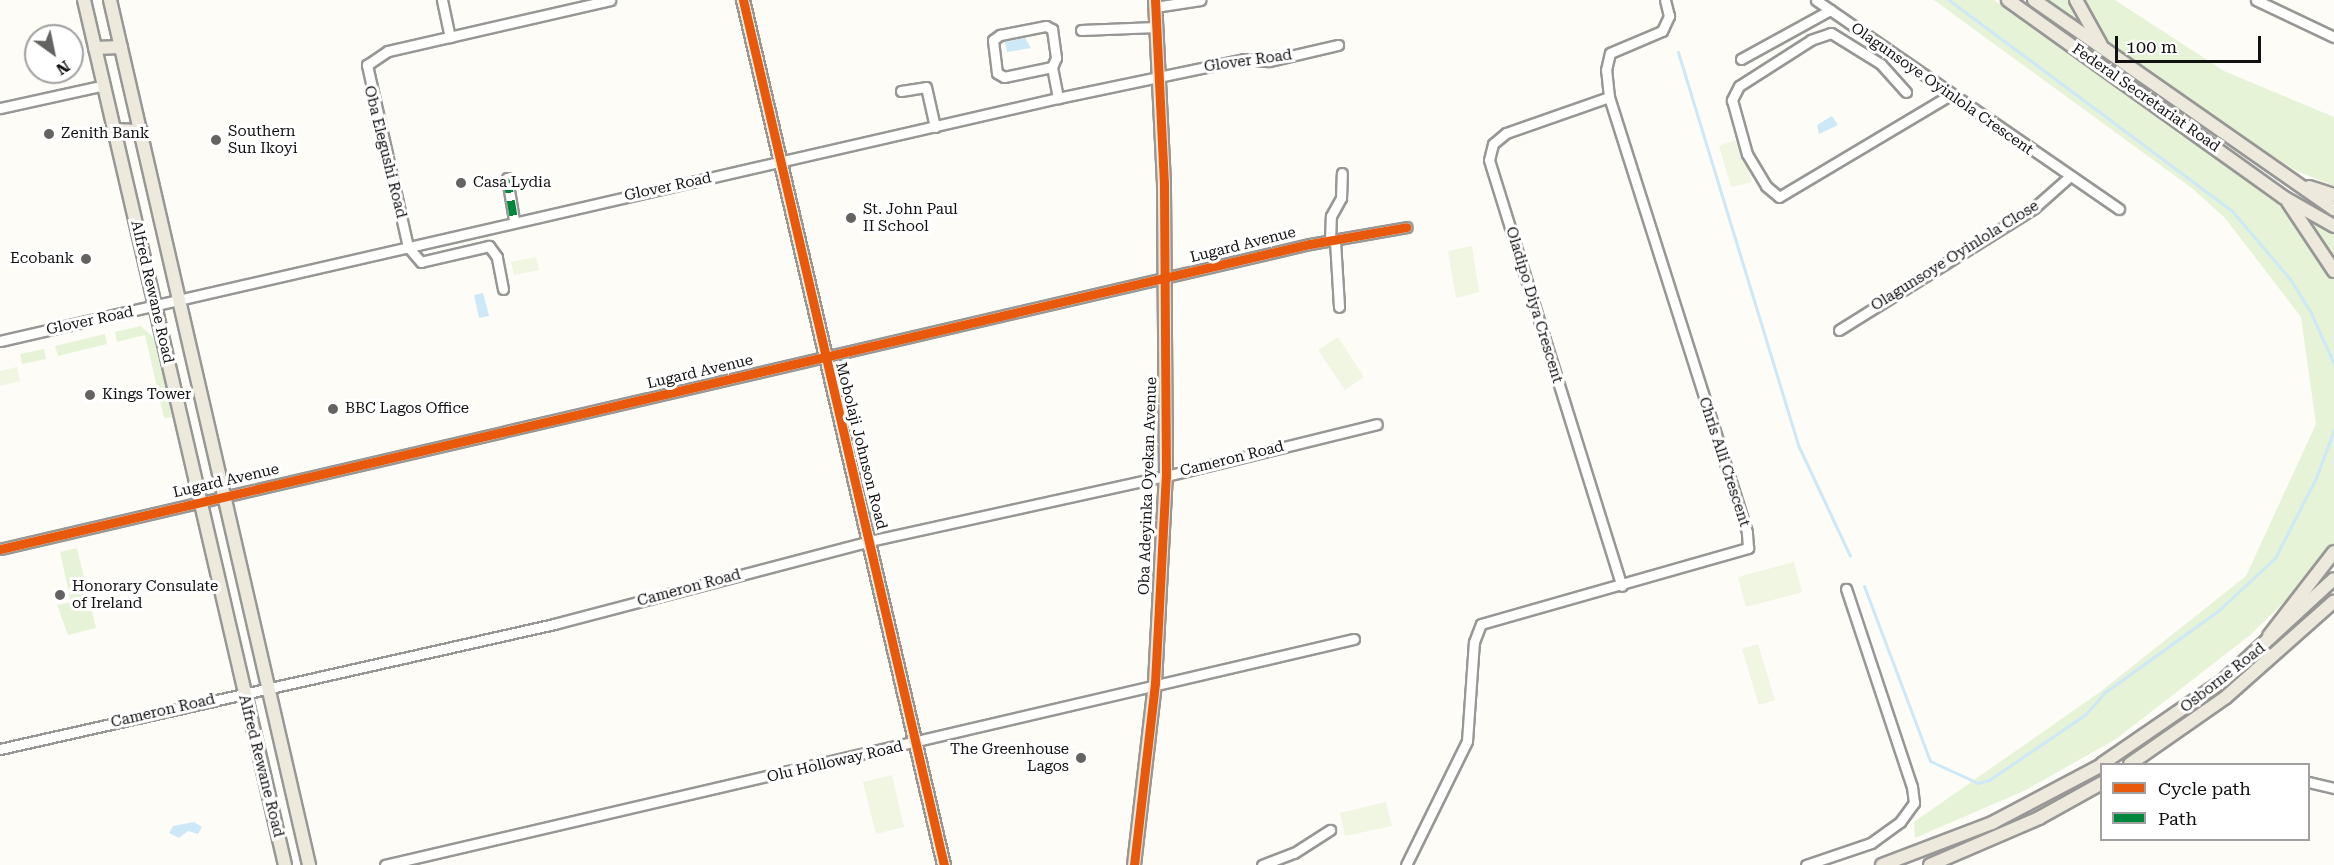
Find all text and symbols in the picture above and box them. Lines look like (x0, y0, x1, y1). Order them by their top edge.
street label: Olagunsoye Oyinlola Crescent (1847, 19, 2037, 159)
north arrow (24, 24, 84, 84)
scale bar (2118, 24, 2264, 62)
text: 100 m (2126, 36, 2177, 57)
street label: Federal Secretariat Road (2069, 40, 2223, 156)
street label: Glover Road (1203, 46, 1293, 76)
text: N (53, 57, 73, 79)
street label: Oba Elegushi Road (360, 84, 410, 220)
place label: Southern Sun Ikoyi (228, 122, 297, 157)
place label: Zenith Bank (61, 125, 149, 143)
marker: Zenith Bank (42, 127, 56, 141)
marker: Southern Sun Ikoyi (209, 133, 223, 147)
street label: Glover Road (623, 169, 713, 205)
place label: Casa Lydia (473, 174, 551, 192)
marker: Casa Lydia (454, 176, 468, 190)
street label: Olagunsoye Oyinlola Close (1868, 197, 2042, 315)
place label: St. John Paul II School (863, 200, 958, 235)
marker: St. John Paul II School (844, 211, 858, 225)
street label: Alfred Rewane Road (127, 219, 177, 365)
street label: Lugard Avenue (1188, 223, 1298, 267)
street label: Oladipo Diya Crescent (1502, 225, 1566, 385)
place label: Ecobank (10, 250, 74, 268)
marker: Ecobank (79, 252, 93, 266)
street label: Glover Road (45, 303, 135, 339)
street label: Lugard Avenue (645, 351, 755, 393)
street label: Mobolaji Johnson Road (832, 361, 890, 531)
street label: Oba Adeyinka Oyekan Avenue (1135, 376, 1161, 596)
place label: Kings Tower (102, 386, 191, 404)
marker: Kings Tower (83, 388, 97, 402)
street label: Chris Alli Crescent (1695, 395, 1753, 529)
place label: BBC Lagos Office (345, 400, 469, 418)
marker: BBC Lagos Office (326, 402, 340, 416)
street label: Cameron Road (1178, 437, 1286, 481)
street label: Lugard Avenue (171, 460, 281, 502)
street label: Cameron Road (635, 566, 743, 610)
place label: Honorary Consulate of Ireland (72, 577, 218, 612)
marker: Honorary Consulate of Ireland (53, 588, 67, 602)
street label: Osborne Road (2177, 639, 2269, 717)
street label: Cameron Road (109, 690, 217, 732)
street label: Alfred Rewane Road (235, 693, 287, 839)
street label: Olu Holloway Road (765, 738, 905, 786)
place label: The Greenhouse Lagos (950, 740, 1069, 775)
marker: The Greenhouse Lagos (1074, 751, 1088, 765)
legend (2100, 763, 2310, 841)
text: Cycle path (2158, 778, 2251, 799)
text: Path (2158, 808, 2197, 829)

